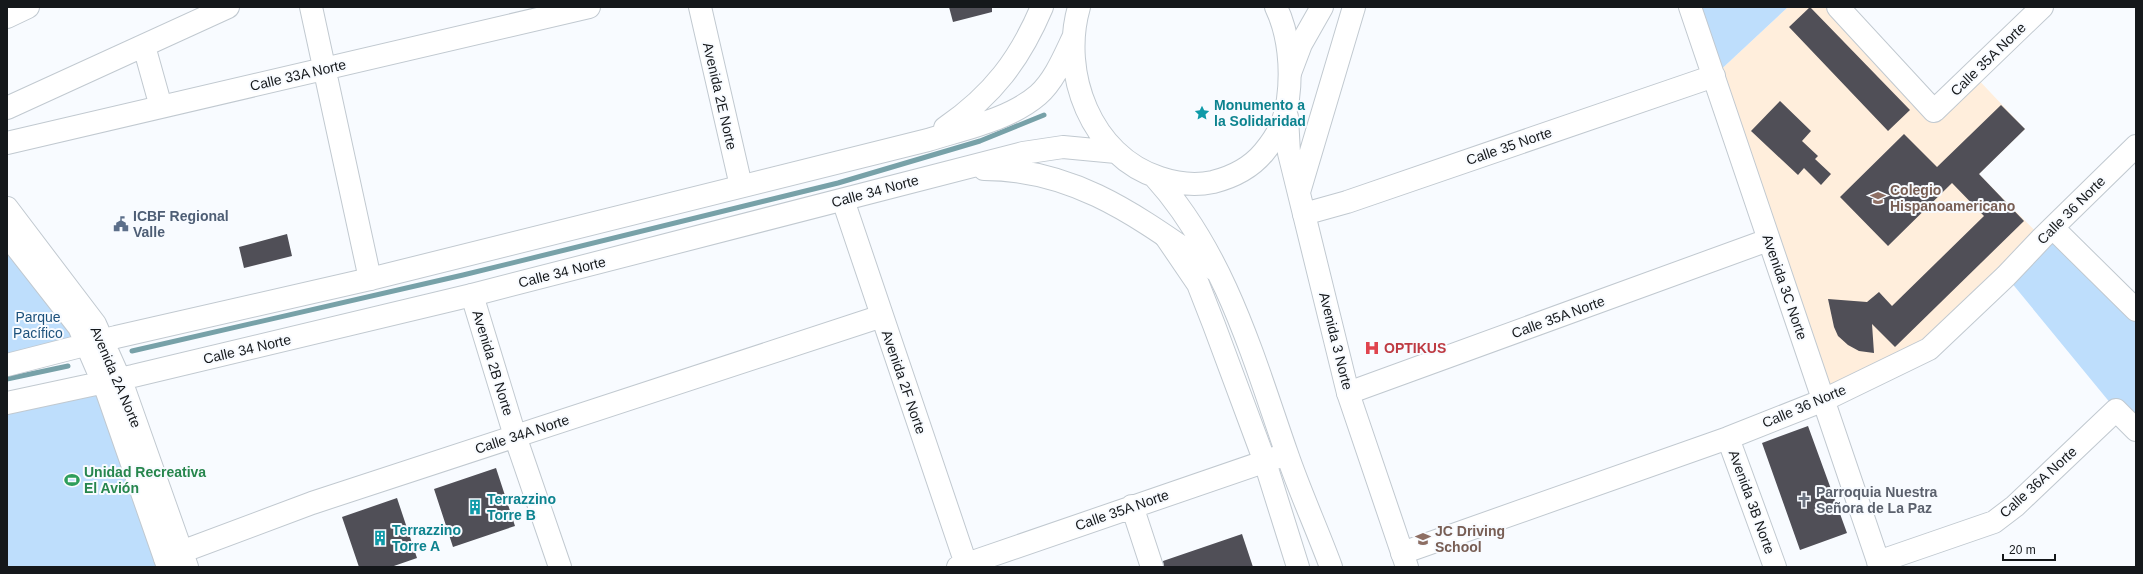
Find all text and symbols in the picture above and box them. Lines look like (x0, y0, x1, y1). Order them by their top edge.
street label: Calle 35A Norte (1947, 19, 2029, 99)
street label: Avenida 2E Norte (700, 41, 740, 151)
street label: Calle 33A Norte (248, 56, 348, 94)
place label: Monumento a la Solidaridad (1214, 97, 1306, 129)
place icon: Monumento a la Solidaridad (1193, 104, 1211, 122)
street label: Calle 35 Norte (1464, 124, 1554, 168)
street label: Calle 34 Norte (830, 172, 920, 210)
street label: Calle 36 Norte (2034, 173, 2108, 247)
place label: Colegio Hispanoamericano (1890, 182, 2015, 214)
school or university icon: Colegio Hispanoamericano (1869, 189, 1887, 207)
place label: ICBF Regional Valle (133, 208, 229, 240)
public building icon: ICBF Regional Valle (112, 215, 130, 233)
street label: Avenida 3C Norte (1759, 232, 1811, 342)
street label: Calle 34 Norte (517, 253, 608, 291)
street label: Avenida 3 Norte (1316, 290, 1356, 392)
street label: Calle 35A Norte (1509, 293, 1607, 341)
street label: Avenida 2B Norte (469, 308, 517, 418)
park label: Parque Pacífico (13, 309, 63, 341)
street label: Avenida 2A Norte (87, 324, 145, 430)
street label: Avenida 2F Norte (879, 328, 929, 436)
street label: Calle 34 Norte (202, 331, 293, 367)
hospital icon: OPTIKUS (1363, 339, 1381, 357)
place label: OPTIKUS (1384, 340, 1446, 356)
street label: Calle 36 Norte (1760, 381, 1849, 431)
street label: Calle 34A Norte (473, 411, 571, 457)
street label: Calle 36A Norte (1996, 443, 2080, 521)
street label: Avenida 3B Norte (1726, 448, 1778, 556)
place label: Unidad Recreativa El Avión (84, 464, 206, 496)
sports icon: Unidad Recreativa El Avión (63, 471, 81, 489)
place label: Parroquia Nuestra Señora de La Paz (1816, 484, 1938, 516)
street label: Calle 35A Norte (1073, 486, 1171, 534)
place label: Terrazzino Torre B (487, 491, 556, 523)
church icon: Parroquia Nuestra Señora de La Paz (1795, 491, 1813, 509)
building icon: Terrazzino Torre B (466, 498, 484, 516)
place label: Terrazzino Torre A (392, 522, 461, 554)
place label: JC Driving School (1435, 523, 1505, 555)
building icon: Terrazzino Torre A (371, 529, 389, 547)
school or university icon: JC Driving School (1414, 530, 1432, 548)
scale bar (2003, 536, 2055, 562)
text: 20 m (2009, 543, 2036, 557)

